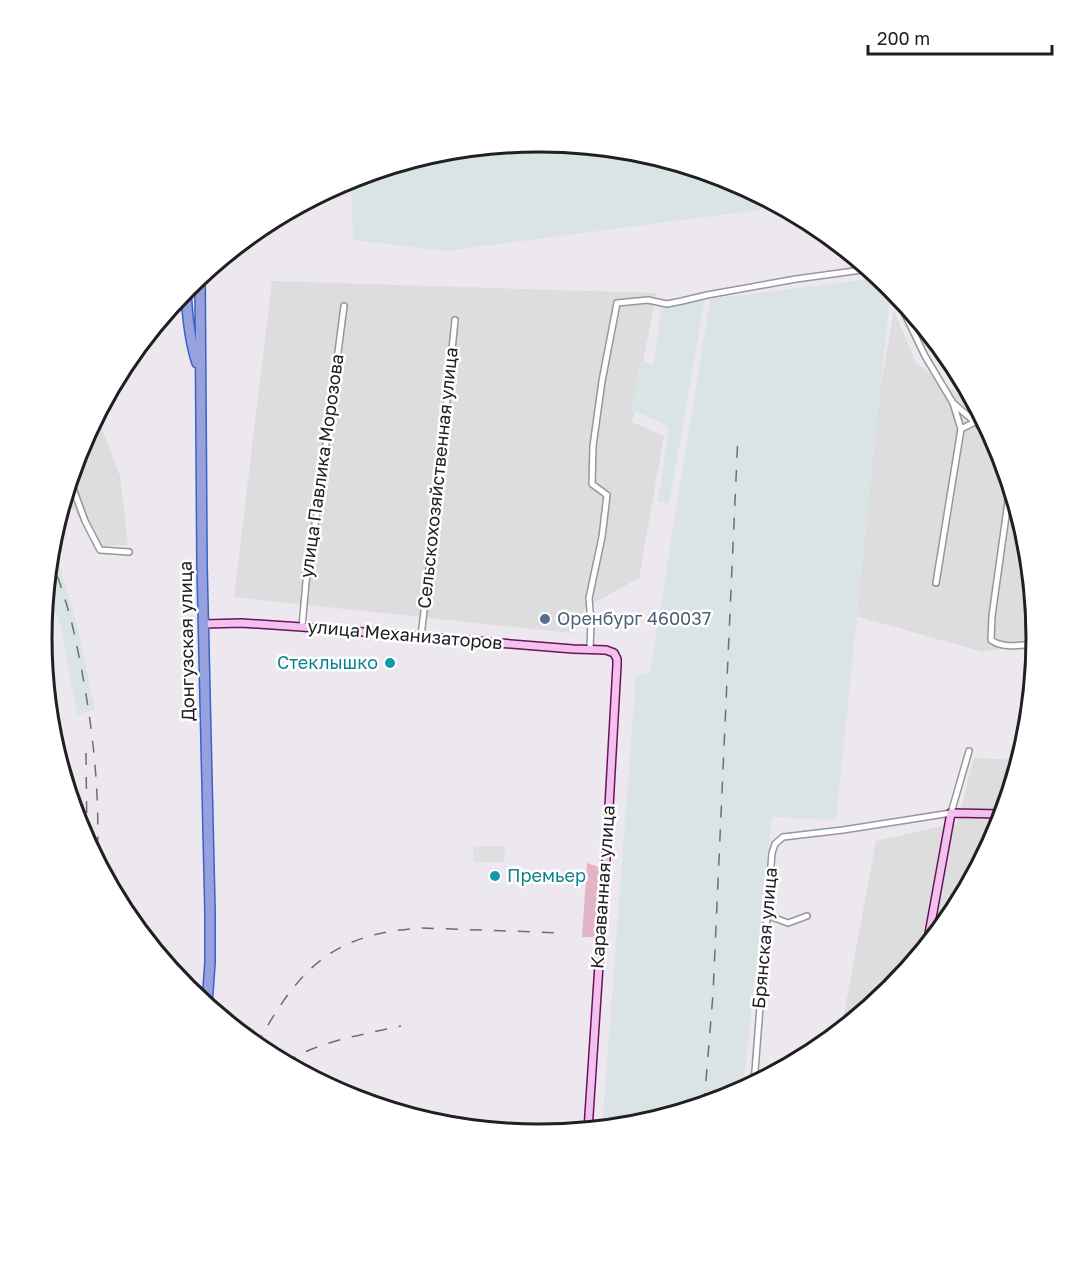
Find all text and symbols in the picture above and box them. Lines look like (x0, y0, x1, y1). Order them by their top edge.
scale bar (868, 18, 1052, 56)
text: 200 m (877, 27, 930, 49)
street label: Сельскохозяйственная улица (412, 346, 462, 610)
street label: улица Павлика Морозова (294, 352, 348, 579)
street label: Донгузская улица (174, 561, 198, 721)
place label: Оренбург 460037 (557, 607, 711, 629)
marker: Оренбург 460037 (538, 612, 552, 626)
street label: улица Механизаторов (307, 615, 503, 653)
place label: Стеклышко (277, 651, 378, 673)
marker: Стеклышко (383, 656, 397, 670)
street label: Караванная улица (585, 804, 619, 969)
place label: Премьер (507, 864, 586, 886)
street label: Брянская улица (747, 866, 781, 1010)
marker: Премьер (488, 869, 502, 883)

